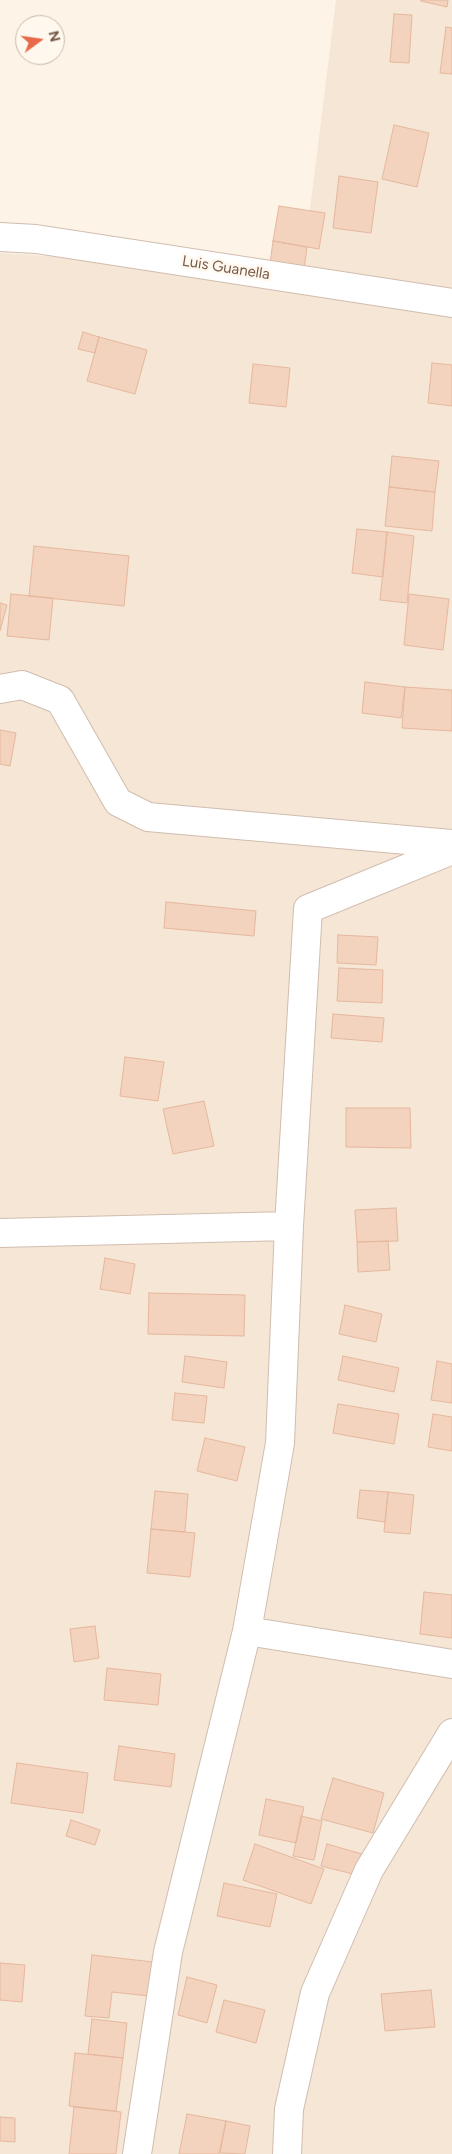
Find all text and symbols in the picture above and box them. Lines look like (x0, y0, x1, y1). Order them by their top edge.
north arrow (15, 15, 65, 65)
text: N (45, 29, 64, 44)
street label: Luis Guanella (181, 252, 271, 284)

